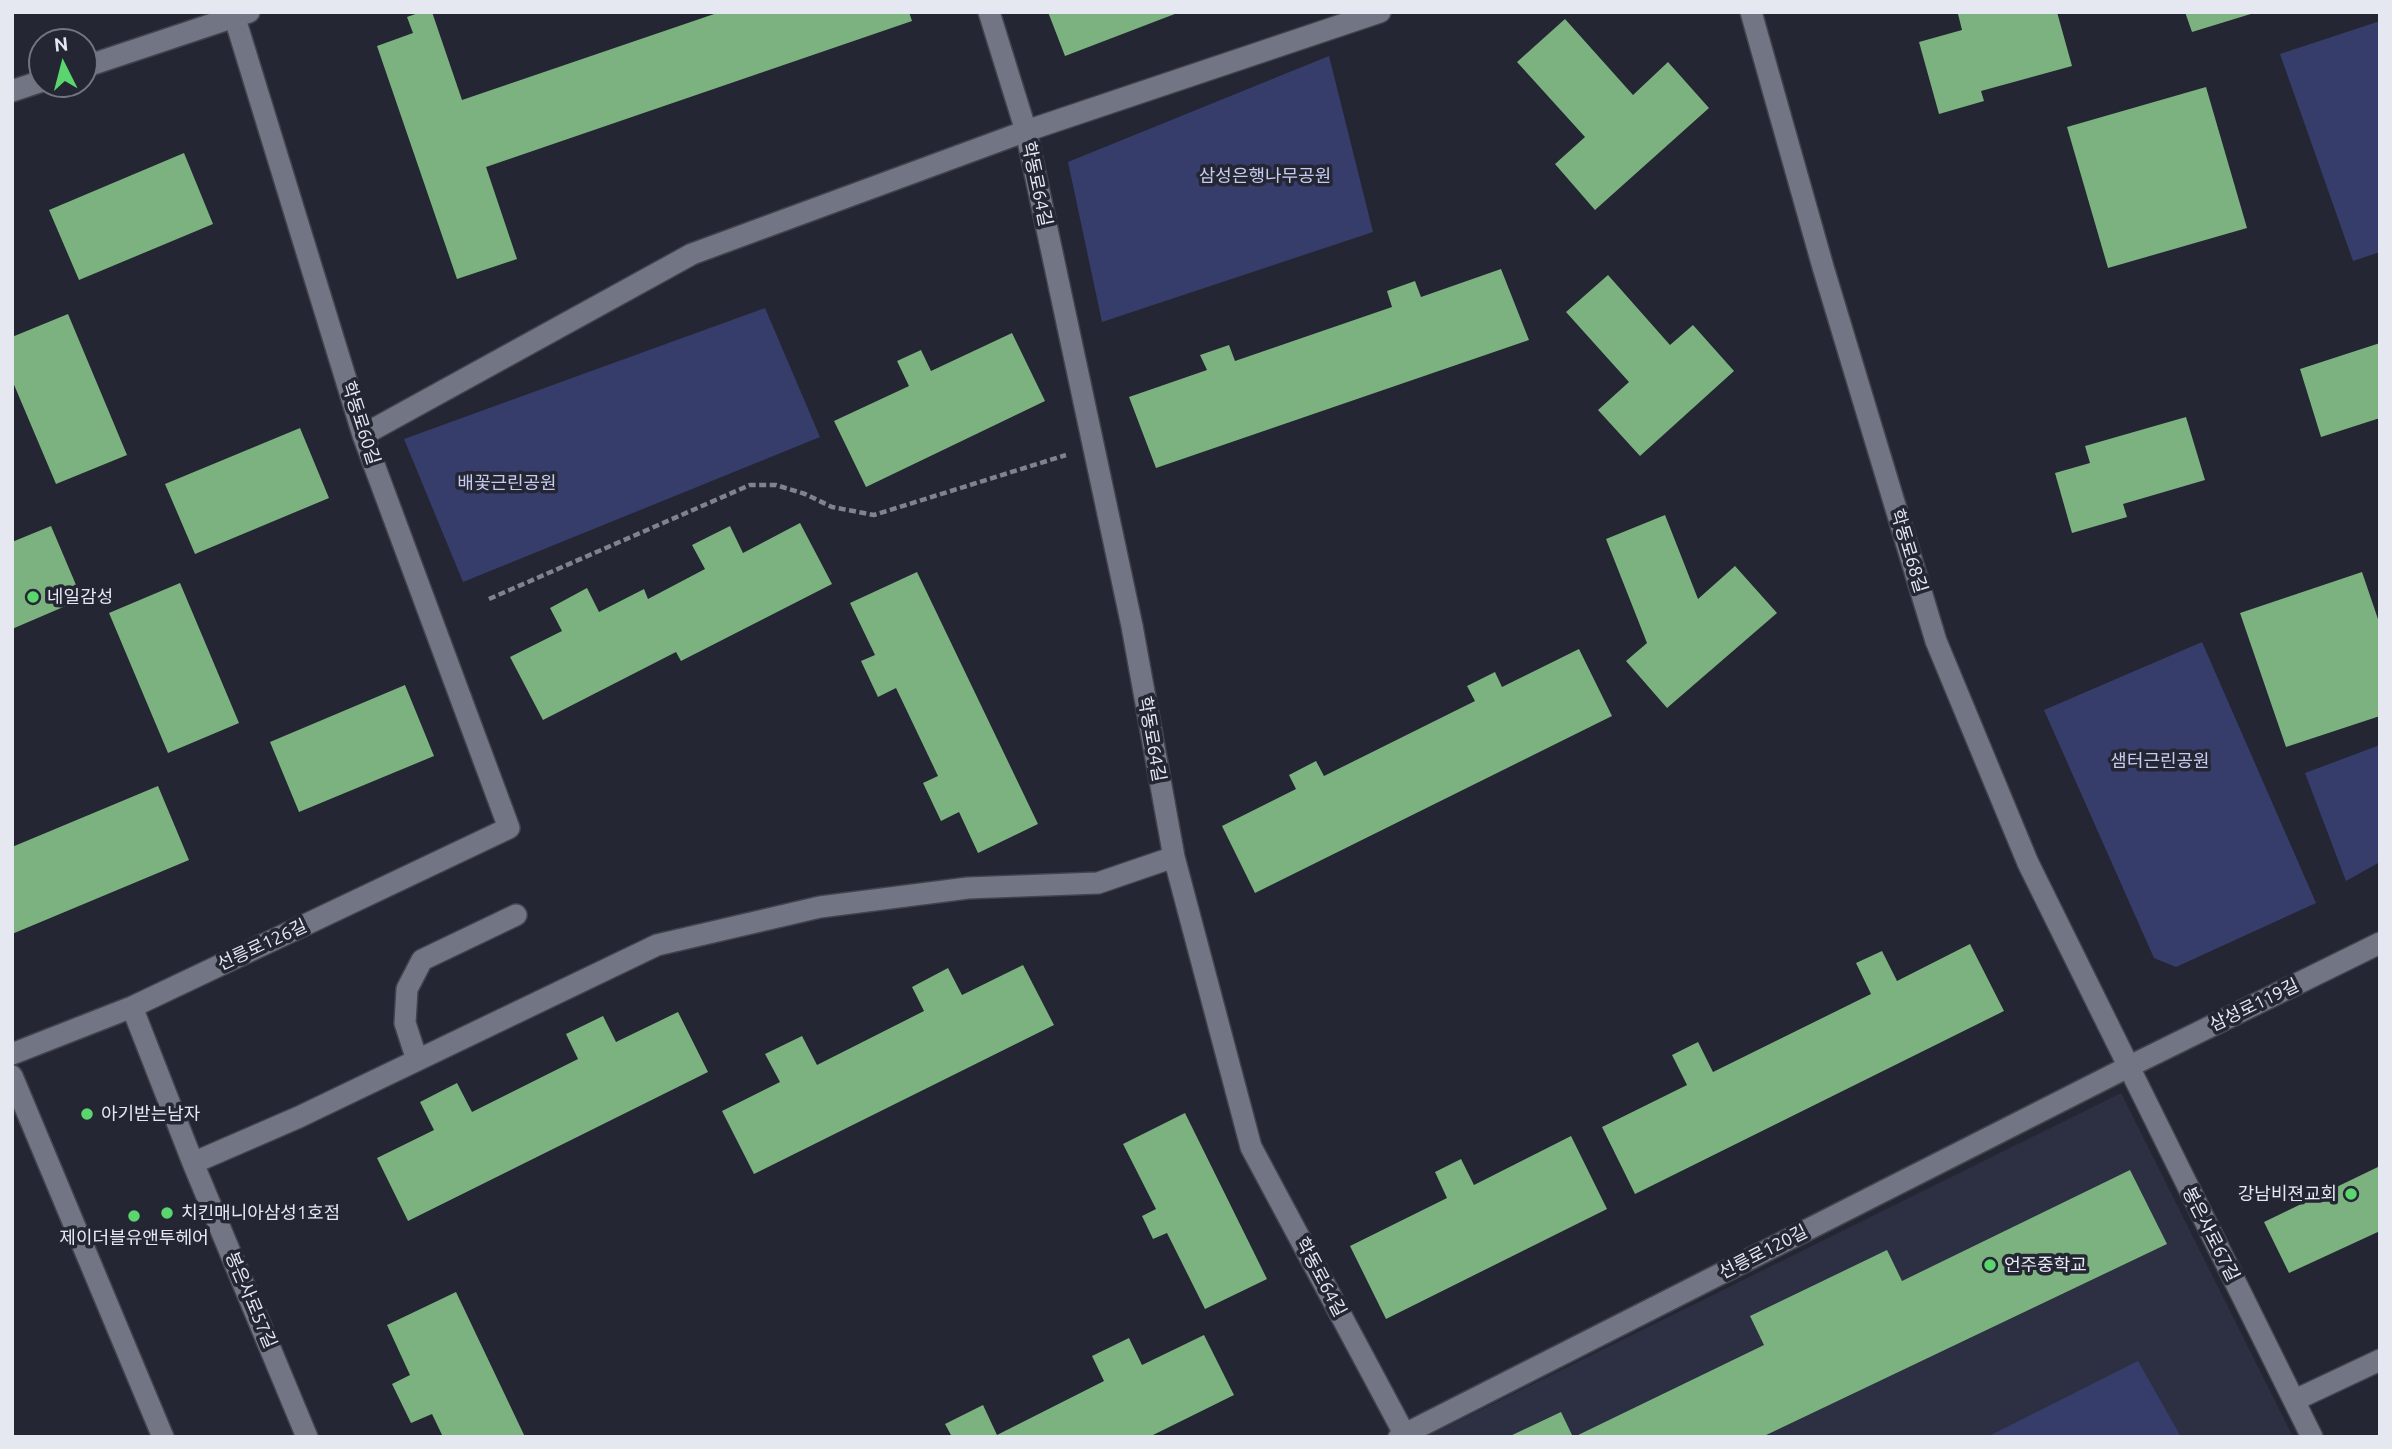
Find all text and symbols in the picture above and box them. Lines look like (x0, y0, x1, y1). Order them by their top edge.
north arrow (28, 28, 98, 98)
text: N (53, 32, 69, 56)
street label: 학동로64길 (1017, 139, 1057, 229)
park label: 삼성은행나무공원 (1199, 165, 1331, 187)
street label: 학동로60길 (337, 379, 385, 467)
park label: 배꽃근린공원 (457, 472, 557, 494)
street label: 학동로68길 (1886, 506, 1932, 596)
place label: 네일감성 (47, 586, 113, 608)
marker: 네일감성 (25, 589, 41, 605)
street label: 학동로64길 (1134, 695, 1170, 783)
park label: 샘터근린공원 (2110, 750, 2210, 772)
street label: 선릉로126길 (214, 915, 310, 975)
street label: 삼성로119길 (2206, 974, 2302, 1036)
place label: 아기받는남자 (101, 1103, 200, 1125)
marker: 아기받는남자 (79, 1106, 95, 1122)
street label: 봉은사로67길 (2178, 1183, 2244, 1285)
place label: 강남비젼교회 (2238, 1183, 2337, 1205)
marker: 강남비젼교회 (2343, 1186, 2359, 1202)
place label: 치킨매니아삼성1호점 (181, 1202, 340, 1224)
marker: 치킨매니아삼성1호점 (159, 1205, 175, 1221)
marker: 제이더블유앤투헤어 (126, 1208, 142, 1224)
street label: 선릉로120길 (1715, 1220, 1811, 1284)
place label: 제이더블유앤투헤어 (59, 1227, 209, 1249)
street label: 학동로64길 (1291, 1234, 1351, 1320)
street label: 봉은사로57길 (221, 1248, 281, 1352)
place label: 언주중학교 (2004, 1254, 2087, 1276)
marker: 언주중학교 (1982, 1257, 1998, 1273)

